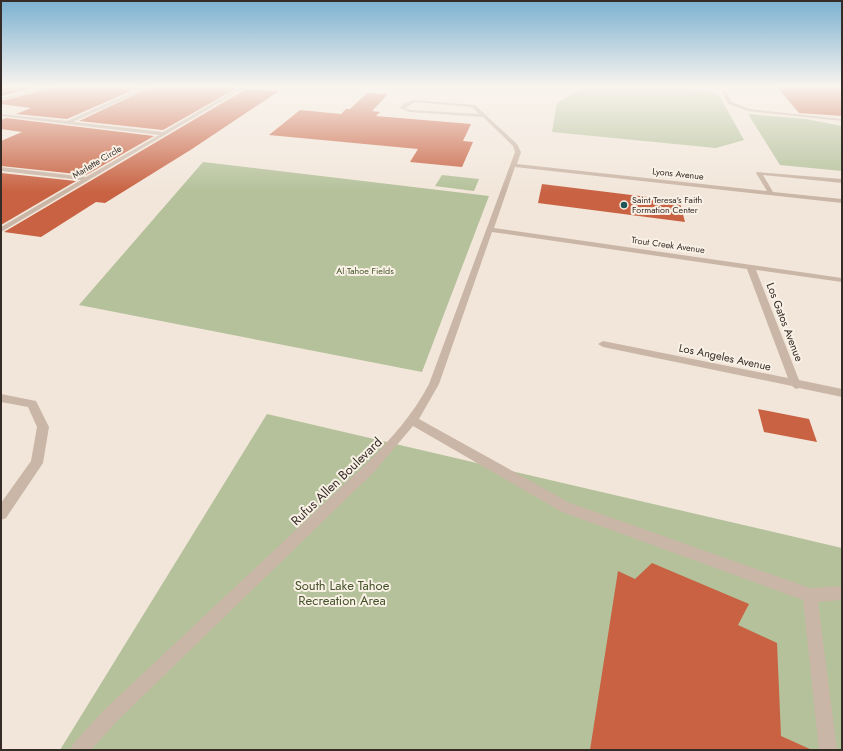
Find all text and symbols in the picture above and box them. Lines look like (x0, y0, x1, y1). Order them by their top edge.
street label: Marlette Circle (70, 142, 124, 181)
street label: Lyons Avenue (652, 164, 705, 183)
place label: Saint Teresa's Faith Formation Center (632, 193, 702, 216)
marker: Saint Teresa's Faith Formation Center (619, 200, 629, 210)
street label: Trout Creek Avenue (631, 233, 706, 256)
park label: Al Tahoe Fields (336, 264, 394, 277)
street label: Los Gatos Avenue (763, 280, 807, 364)
street label: Los Angeles Avenue (677, 339, 773, 375)
street label: Rufus Allen Boulevard (286, 433, 386, 530)
park label: South Lake Tahoe Recreation Area (295, 576, 390, 610)

